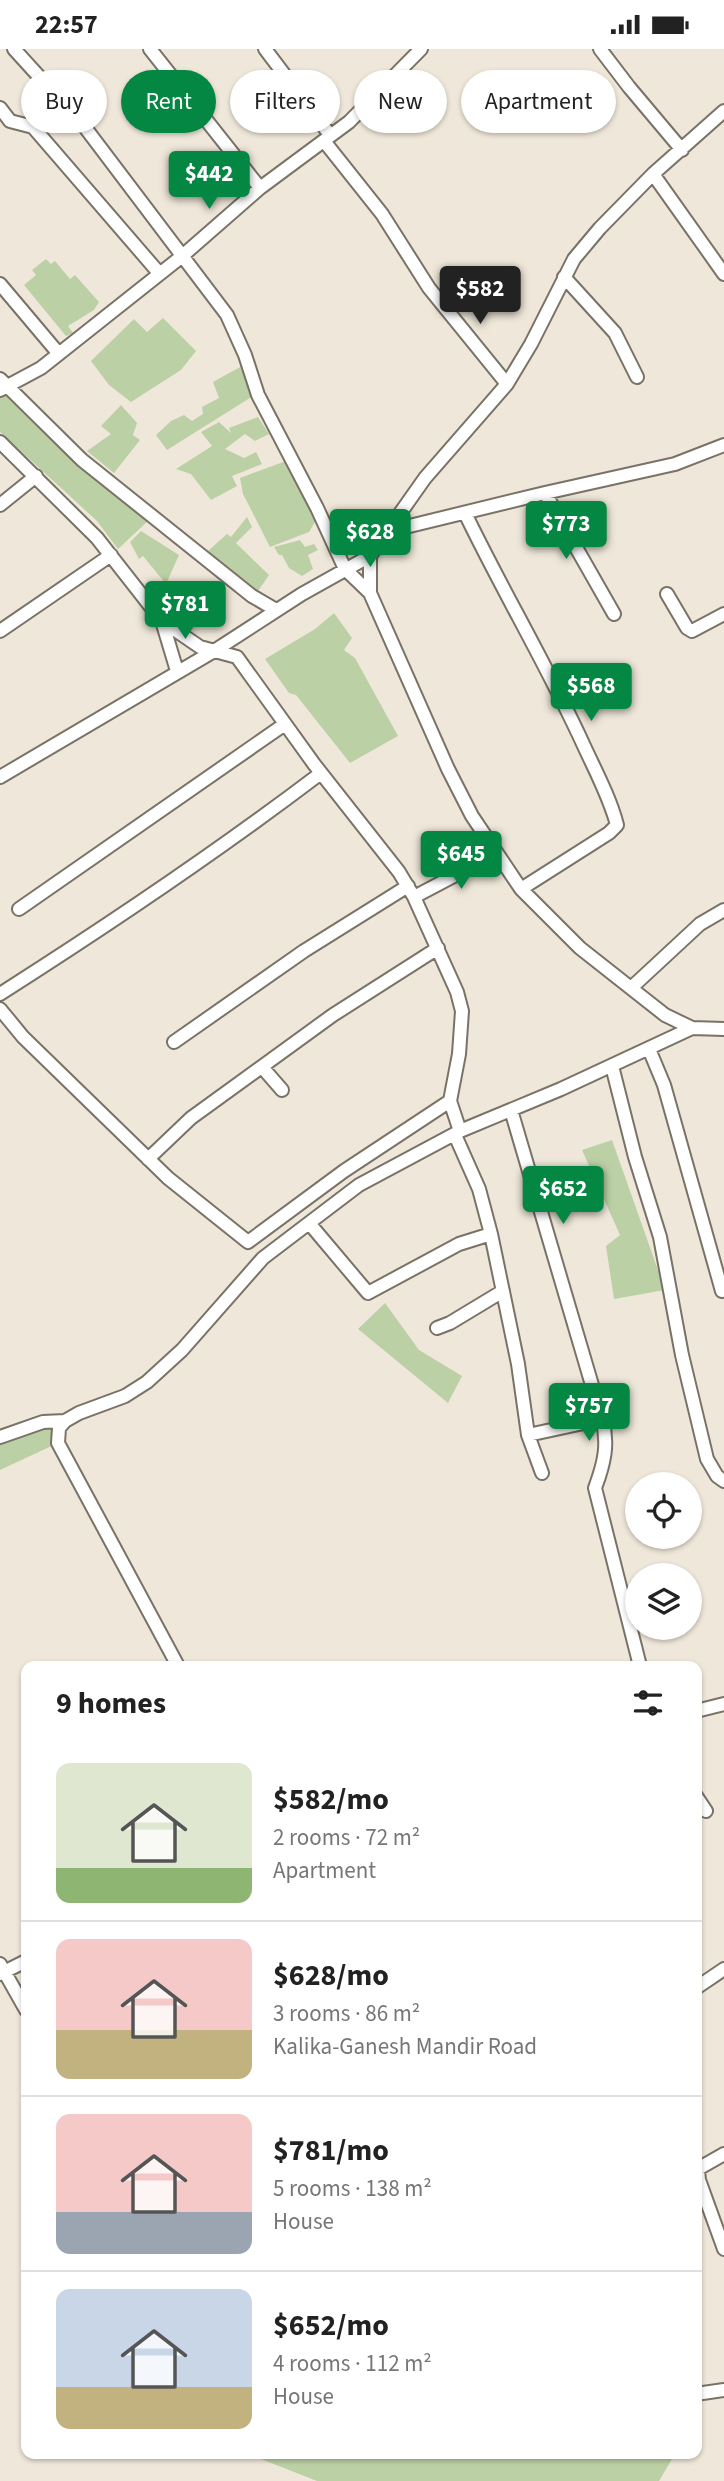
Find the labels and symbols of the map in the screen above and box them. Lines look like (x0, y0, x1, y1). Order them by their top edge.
pin: $442 (168, 151, 250, 211)
pin: $582 (439, 267, 521, 326)
pin: $773 (525, 501, 607, 561)
pin: $628 (329, 510, 411, 569)
pin: $781 (144, 581, 226, 641)
pin: $568 (550, 663, 632, 723)
pin: $645 (420, 831, 502, 891)
pin: $652 (522, 1167, 604, 1226)
pin: $757 (548, 1383, 630, 1443)

